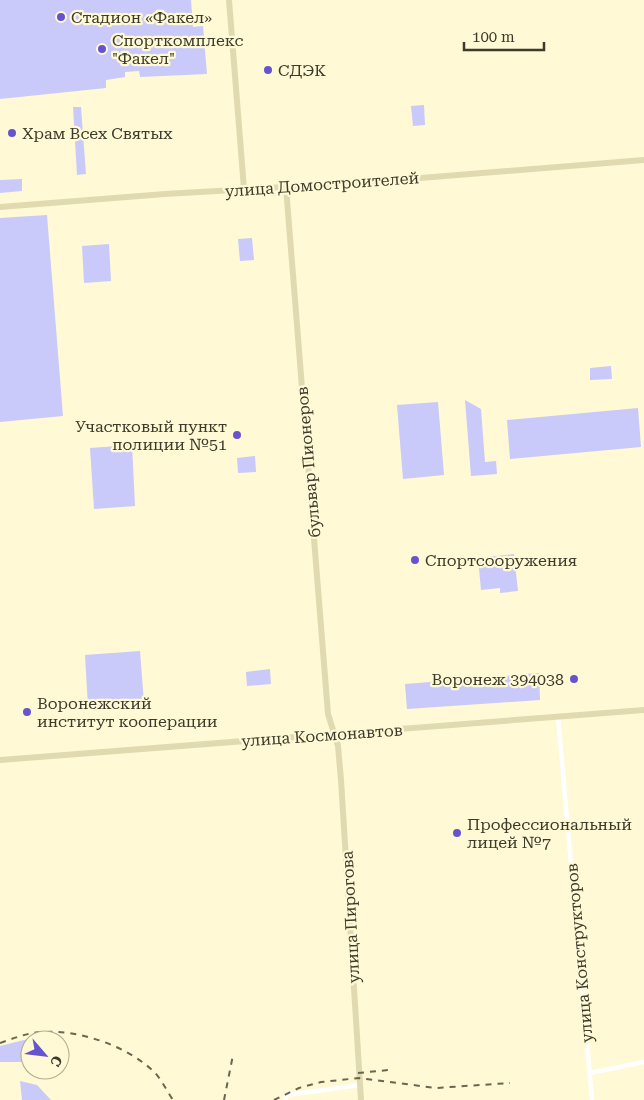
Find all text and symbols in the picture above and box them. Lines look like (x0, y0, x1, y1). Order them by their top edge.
place label: Стадион «Факел» (71, 8, 212, 27)
marker: Стадион «Факел» (55, 11, 67, 23)
scale bar (464, 20, 544, 52)
text: 100 m (472, 28, 515, 46)
place label: Спорткомплекс "Факел" (112, 31, 243, 68)
marker: Спорткомплекс "Факел" (96, 43, 108, 55)
place label: СДЭК (278, 61, 326, 80)
marker: СДЭК (262, 64, 274, 76)
place label: Храм Всех Святых (22, 124, 173, 143)
marker: Храм Всех Святых (6, 127, 18, 139)
street label: улица Домостроителей (224, 168, 420, 201)
street label: бульвар Пионеров (292, 386, 325, 538)
place label: Участковый пункт полиции №51 (75, 417, 227, 454)
marker: Участковый пункт полиции №51 (231, 429, 243, 441)
place label: Спортсооружения (425, 551, 577, 570)
marker: Спортсооружения (409, 554, 421, 566)
place label: Воронеж 394038 (432, 670, 564, 689)
marker: Воронеж 394038 (568, 673, 580, 685)
place label: Воронежский институт кооперации (37, 694, 218, 731)
marker: Воронежский институт кооперации (21, 706, 33, 718)
street label: улица Космонавтов (241, 720, 403, 751)
place label: Профессиональный лицей №7 (467, 815, 632, 852)
marker: Профессиональный лицей №7 (451, 827, 463, 839)
street label: улица Пирогова (338, 850, 363, 984)
street label: улица Конструкторов (562, 862, 597, 1043)
north arrow (20, 1030, 70, 1080)
text: С (47, 1053, 66, 1069)

